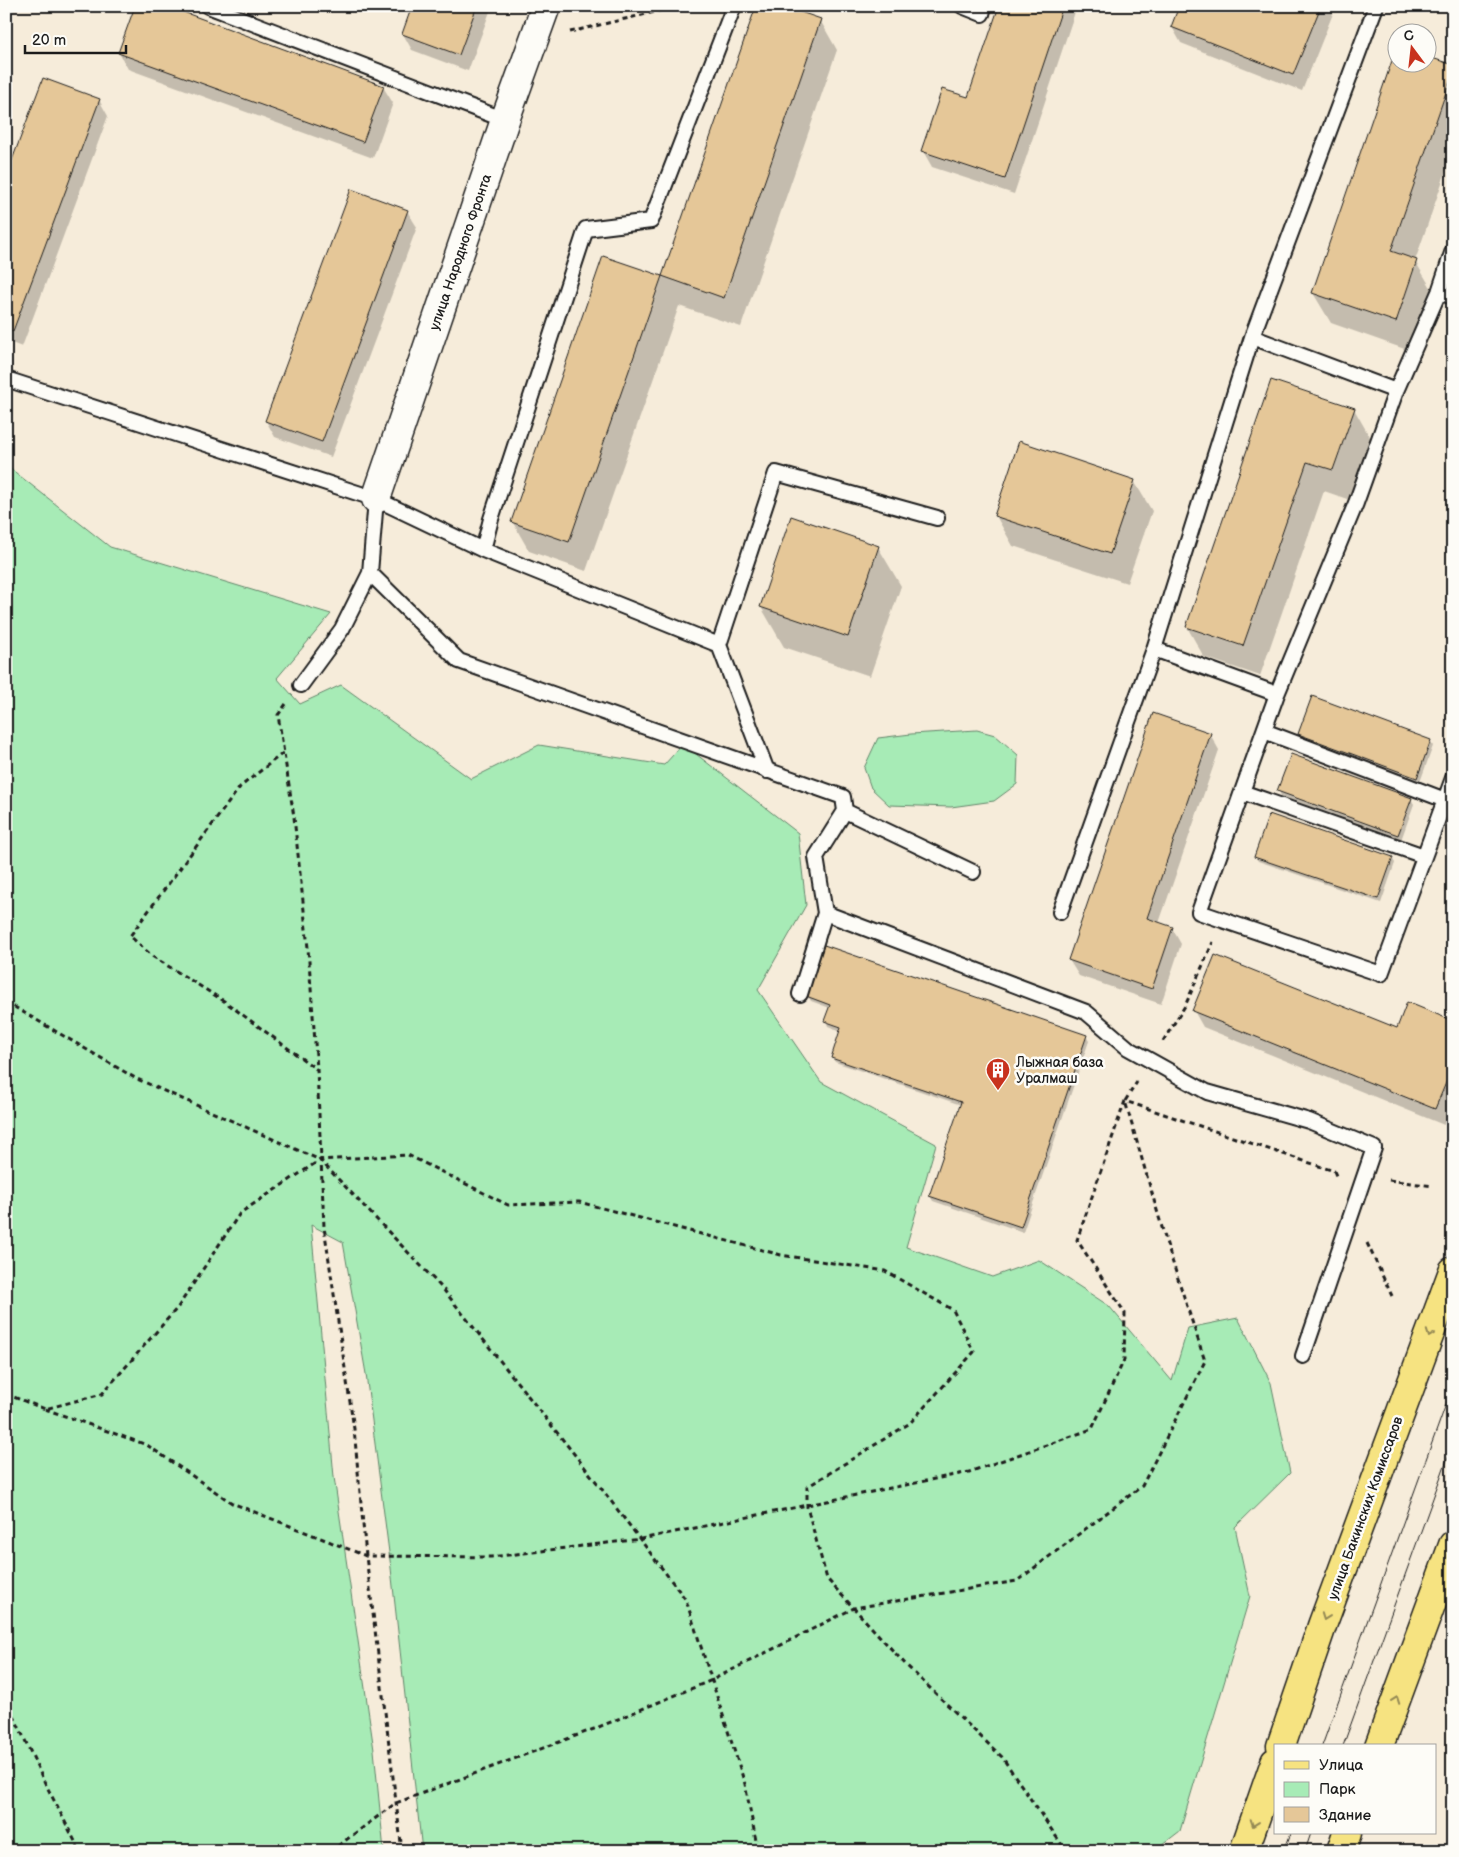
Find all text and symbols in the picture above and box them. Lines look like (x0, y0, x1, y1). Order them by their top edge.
scale bar (25, 22, 126, 54)
north arrow (1386, 22, 1436, 72)
text: С (1402, 26, 1416, 45)
text: 20 m (32, 31, 66, 50)
street label: улица Народного Фронта (426, 171, 496, 333)
place label: Лыжная база Уралмаш (1015, 1054, 1104, 1087)
building icon: Лыжная база Уралмаш (985, 1057, 1011, 1091)
one-way arrow (1426, 1329, 1436, 1337)
street label: улица Бакинских Комиссаров (1324, 1414, 1407, 1602)
one-way arrow (1321, 1613, 1331, 1621)
one-way arrow (1390, 1696, 1400, 1705)
legend (1274, 1744, 1436, 1834)
text: Улица (1319, 1756, 1364, 1775)
text: Парк (1319, 1780, 1356, 1799)
text: Здание (1319, 1806, 1371, 1825)
one-way arrow (1250, 1818, 1260, 1826)

